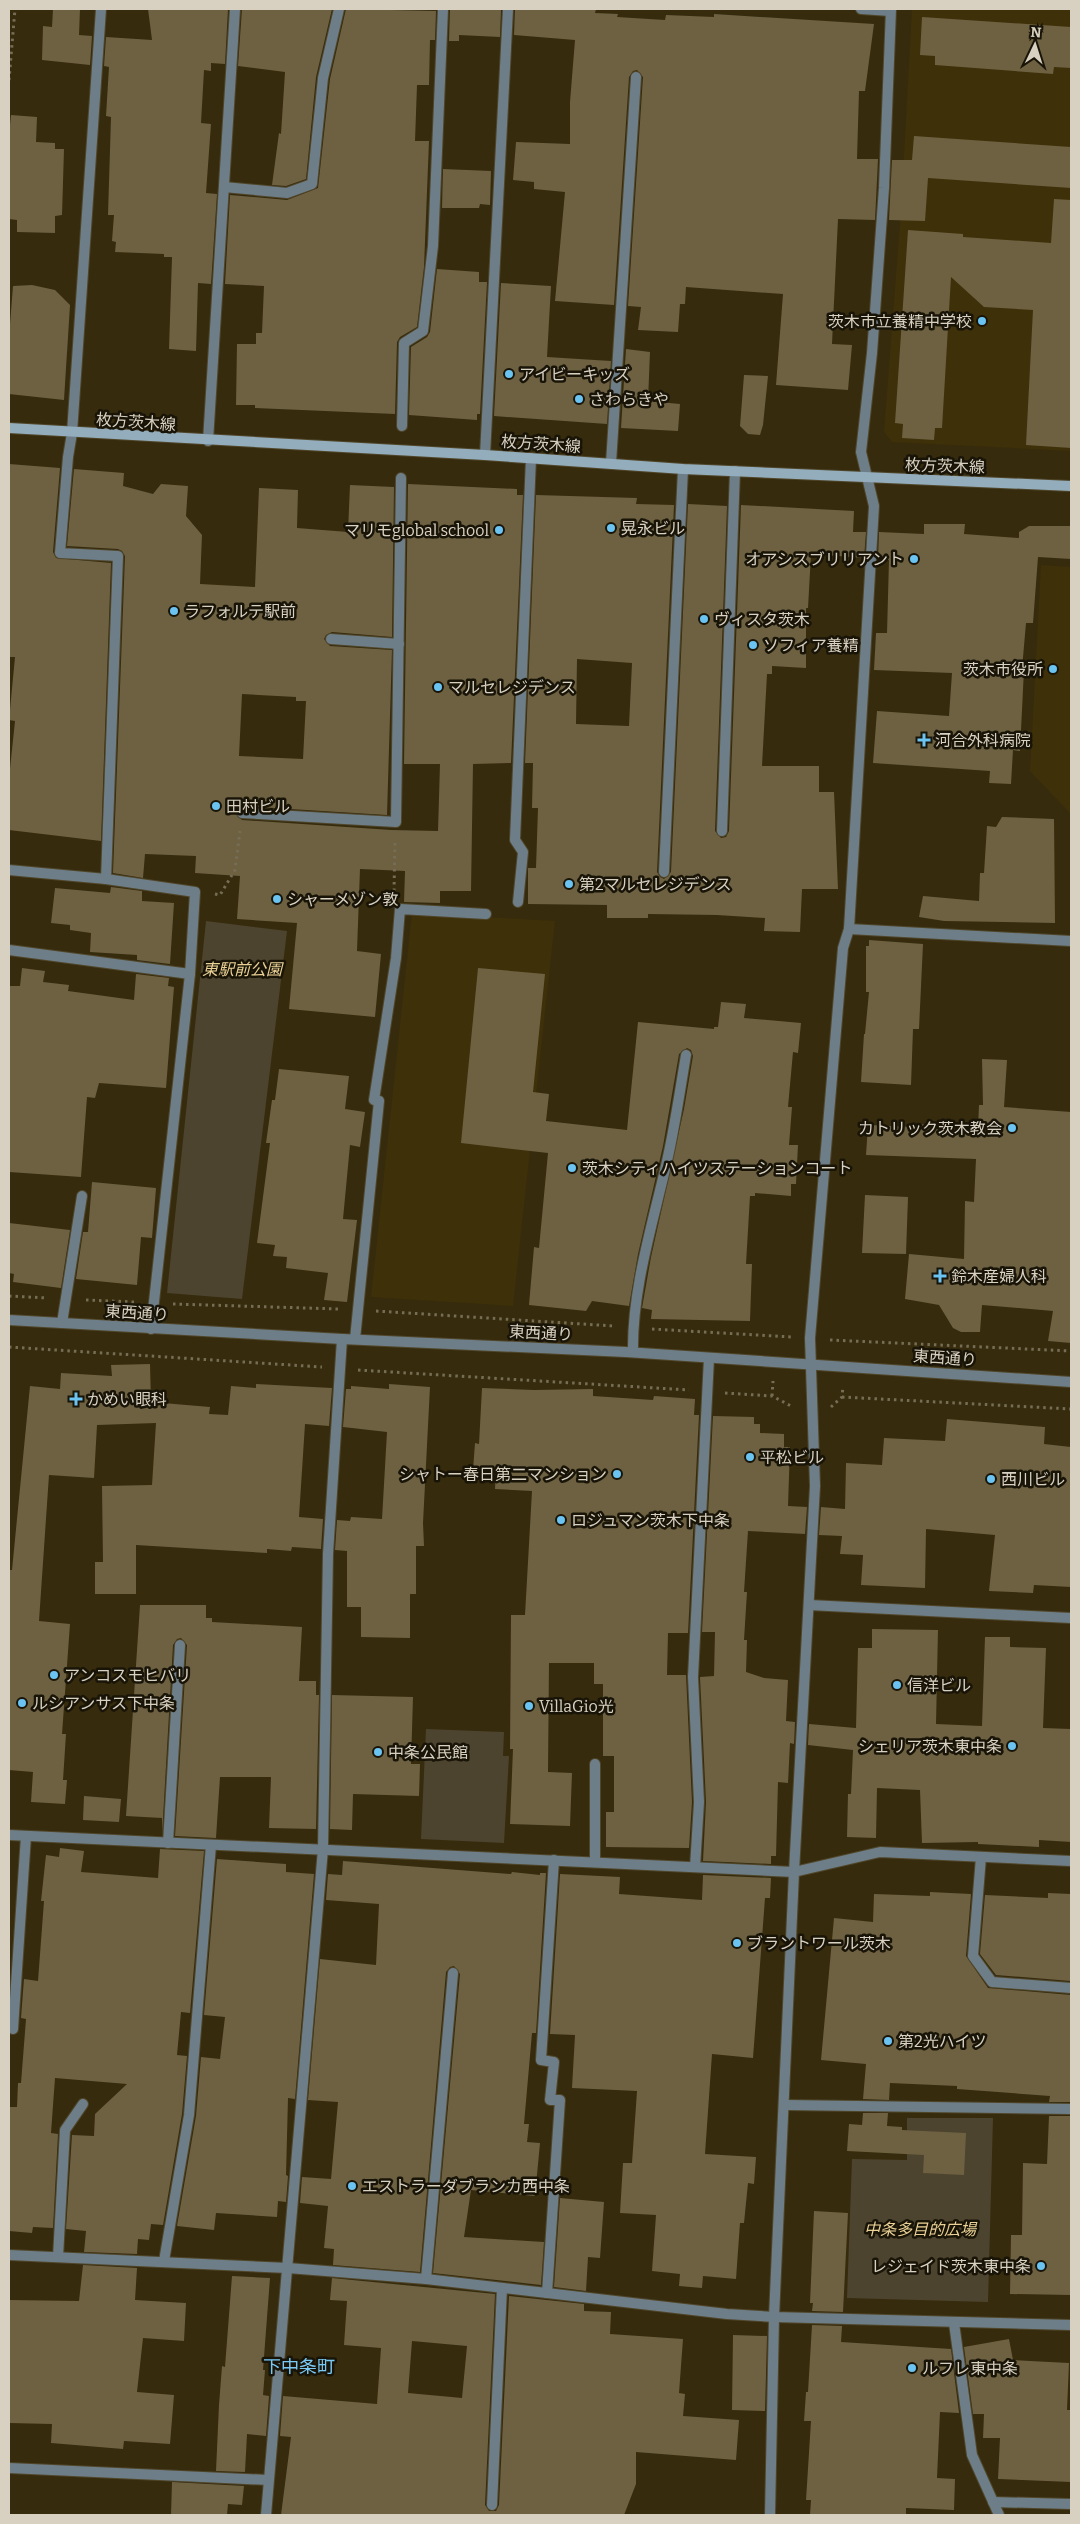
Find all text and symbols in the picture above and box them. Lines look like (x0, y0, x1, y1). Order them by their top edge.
north arrow (1010, 20, 1060, 70)
text: N (1030, 24, 1042, 41)
place label: 茨木市立養精中学校 (828, 312, 972, 331)
marker: 茨木市立養精中学校 (976, 315, 988, 327)
place label: アイビーキッズ (519, 365, 630, 384)
marker: アイビーキッズ (503, 368, 515, 380)
place label: さわらきや (589, 390, 669, 409)
marker: さわらきや (573, 393, 585, 405)
street label: 枚方茨木線 (95, 410, 177, 434)
street label: 枚方茨木線 (500, 432, 582, 456)
street label: 枚方茨木線 (905, 455, 985, 477)
place label: 晃永ビル (621, 519, 685, 538)
place label: マリモglobal school (344, 521, 489, 540)
marker: 晃永ビル (605, 522, 617, 534)
marker: マリモglobal school (493, 524, 505, 536)
place label: オアシスブリリアント (745, 550, 904, 569)
marker: オアシスブリリアント (908, 553, 920, 565)
place label: ラフォルテ駅前 (184, 602, 296, 621)
marker: ラフォルテ駅前 (168, 605, 180, 617)
place label: ヴィスタ茨木 (714, 610, 810, 629)
marker: ヴィスタ茨木 (698, 613, 710, 625)
place label: ソフィア養精 (763, 636, 859, 655)
marker: ソフィア養精 (747, 639, 759, 651)
place label: 茨木市役所 (963, 660, 1043, 679)
marker: 茨木市役所 (1047, 663, 1059, 675)
place label: マルセレジデンス (448, 678, 576, 697)
marker: マルセレジデンス (432, 681, 444, 693)
place label: 河合外科病院 (935, 731, 1031, 750)
marker: 河合外科病院 (917, 733, 931, 747)
place label: 田村ビル (226, 797, 290, 816)
marker: 田村ビル (210, 800, 222, 812)
place label: 第2マルセレジデンス (579, 875, 731, 894)
marker: 第2マルセレジデンス (563, 878, 575, 890)
place label: シャーメゾン敦 (287, 890, 398, 909)
marker: シャーメゾン敦 (271, 893, 283, 905)
park label: 東駅前公園 (202, 960, 284, 979)
place label: カトリック茨木教会 (858, 1119, 1002, 1138)
marker: カトリック茨木教会 (1006, 1122, 1018, 1134)
place label: 茨木シティハイツステーションコート (582, 1159, 852, 1178)
marker: 茨木シティハイツステーションコート (566, 1162, 578, 1174)
place label: 鈴木産婦人科 (951, 1267, 1047, 1286)
marker: 鈴木産婦人科 (933, 1269, 947, 1283)
street label: 東西通り (104, 1301, 170, 1325)
street label: 東西通り (509, 1322, 573, 1344)
street label: 東西通り (912, 1346, 978, 1370)
place label: かめい眼科 (87, 1390, 167, 1409)
marker: かめい眼科 (69, 1392, 83, 1406)
place label: 平松ビル (760, 1448, 824, 1467)
marker: 平松ビル (744, 1451, 756, 1463)
place label: シャトー春日第二マンション (399, 1465, 607, 1484)
marker: シャトー春日第二マンション (611, 1468, 623, 1480)
place label: 西川ビル (1001, 1470, 1065, 1489)
marker: 西川ビル (985, 1473, 997, 1485)
place label: ロジュマン茨木下中条 (571, 1511, 730, 1530)
marker: ロジュマン茨木下中条 (555, 1514, 567, 1526)
place label: アンコスモヒバリ (64, 1666, 191, 1685)
marker: アンコスモヒバリ (48, 1669, 60, 1681)
place label: 信洋ビル (907, 1676, 971, 1695)
marker: 信洋ビル (891, 1679, 903, 1691)
place label: ルシアンサス下中条 (32, 1694, 175, 1713)
marker: ルシアンサス下中条 (16, 1697, 28, 1709)
place label: VillaGio光 (539, 1697, 614, 1716)
marker: VillaGio光 (523, 1700, 535, 1712)
place label: シェリア茨木東中条 (858, 1737, 1002, 1756)
marker: シェリア茨木東中条 (1006, 1740, 1018, 1752)
place label: 中条公民館 (388, 1743, 468, 1762)
marker: 中条公民館 (372, 1746, 384, 1758)
place label: ブラントワール茨木 (747, 1934, 891, 1953)
marker: ブラントワール茨木 (731, 1937, 743, 1949)
place label: 第2光ハイツ (898, 2032, 986, 2051)
marker: 第2光ハイツ (882, 2035, 894, 2047)
place label: エストラーダブランカ西中条 (362, 2177, 570, 2196)
marker: エストラーダブランカ西中条 (346, 2180, 358, 2192)
park label: 中条多目的広場 (864, 2220, 978, 2239)
place label: レジェイド茨木東中条 (871, 2257, 1031, 2276)
marker: レジェイド茨木東中条 (1035, 2260, 1047, 2272)
district label: 下中条町 (263, 2356, 335, 2378)
place label: ルフレ東中条 (922, 2359, 1018, 2378)
marker: ルフレ東中条 (906, 2362, 918, 2374)

